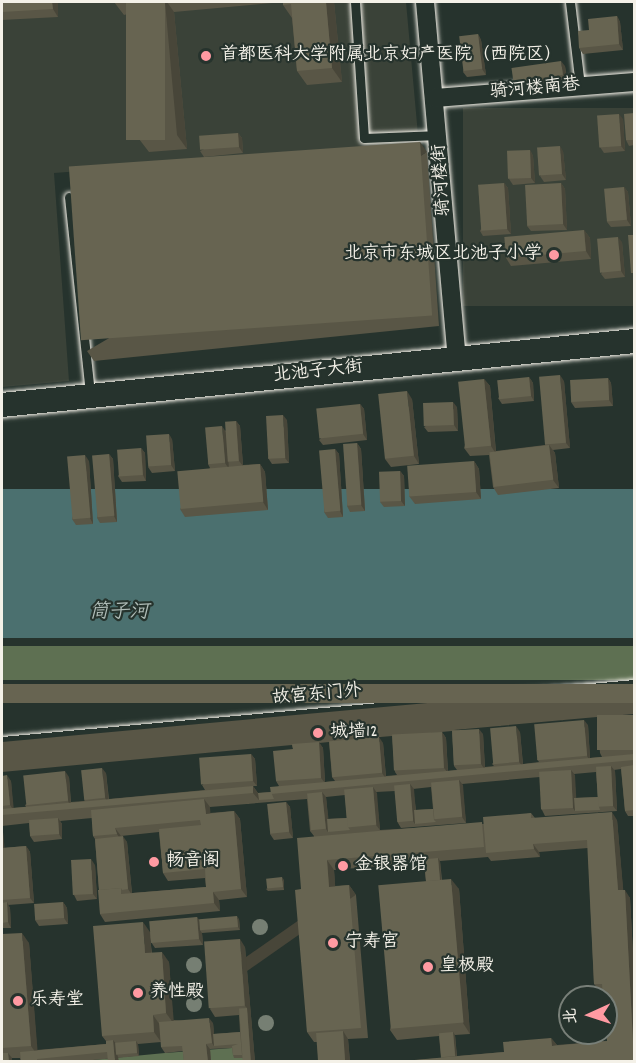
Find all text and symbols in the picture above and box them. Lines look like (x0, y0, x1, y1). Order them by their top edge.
place label: 首都医科大学附属北京妇产医院（西院区） (220, 45, 562, 67)
marker: 首都医科大学附属北京妇产医院（西院区） (197, 47, 215, 65)
street label: 骑河楼南巷 (489, 75, 581, 105)
street label: 骑河楼街 (430, 143, 456, 217)
place label: 北京市东城区北池子小学 (344, 244, 542, 266)
marker: 北京市东城区北池子小学 (547, 248, 561, 262)
street label: 北池子大街 (272, 358, 364, 388)
water label: 筒子河 (89, 601, 149, 625)
street label: 故宫东门外 (271, 681, 363, 711)
place label: 城墙12 (330, 722, 378, 744)
marker: 城墙12 (311, 726, 325, 740)
place label: 畅音阁 (166, 851, 220, 873)
marker: 畅音阁 (147, 855, 161, 869)
place label: 金银器馆 (355, 855, 427, 877)
marker: 金银器馆 (336, 859, 350, 873)
place label: 宁寿宫 (345, 932, 399, 954)
marker: 宁寿宫 (326, 936, 340, 950)
place label: 皇极殿 (440, 956, 494, 978)
marker: 皇极殿 (421, 960, 435, 974)
place label: 养性殿 (150, 982, 204, 1004)
north arrow (558, 985, 618, 1045)
marker: 养性殿 (131, 986, 145, 1000)
place label: 乐寿堂 (30, 990, 84, 1012)
marker: 乐寿堂 (11, 994, 25, 1008)
text: 北 (560, 1007, 583, 1024)

